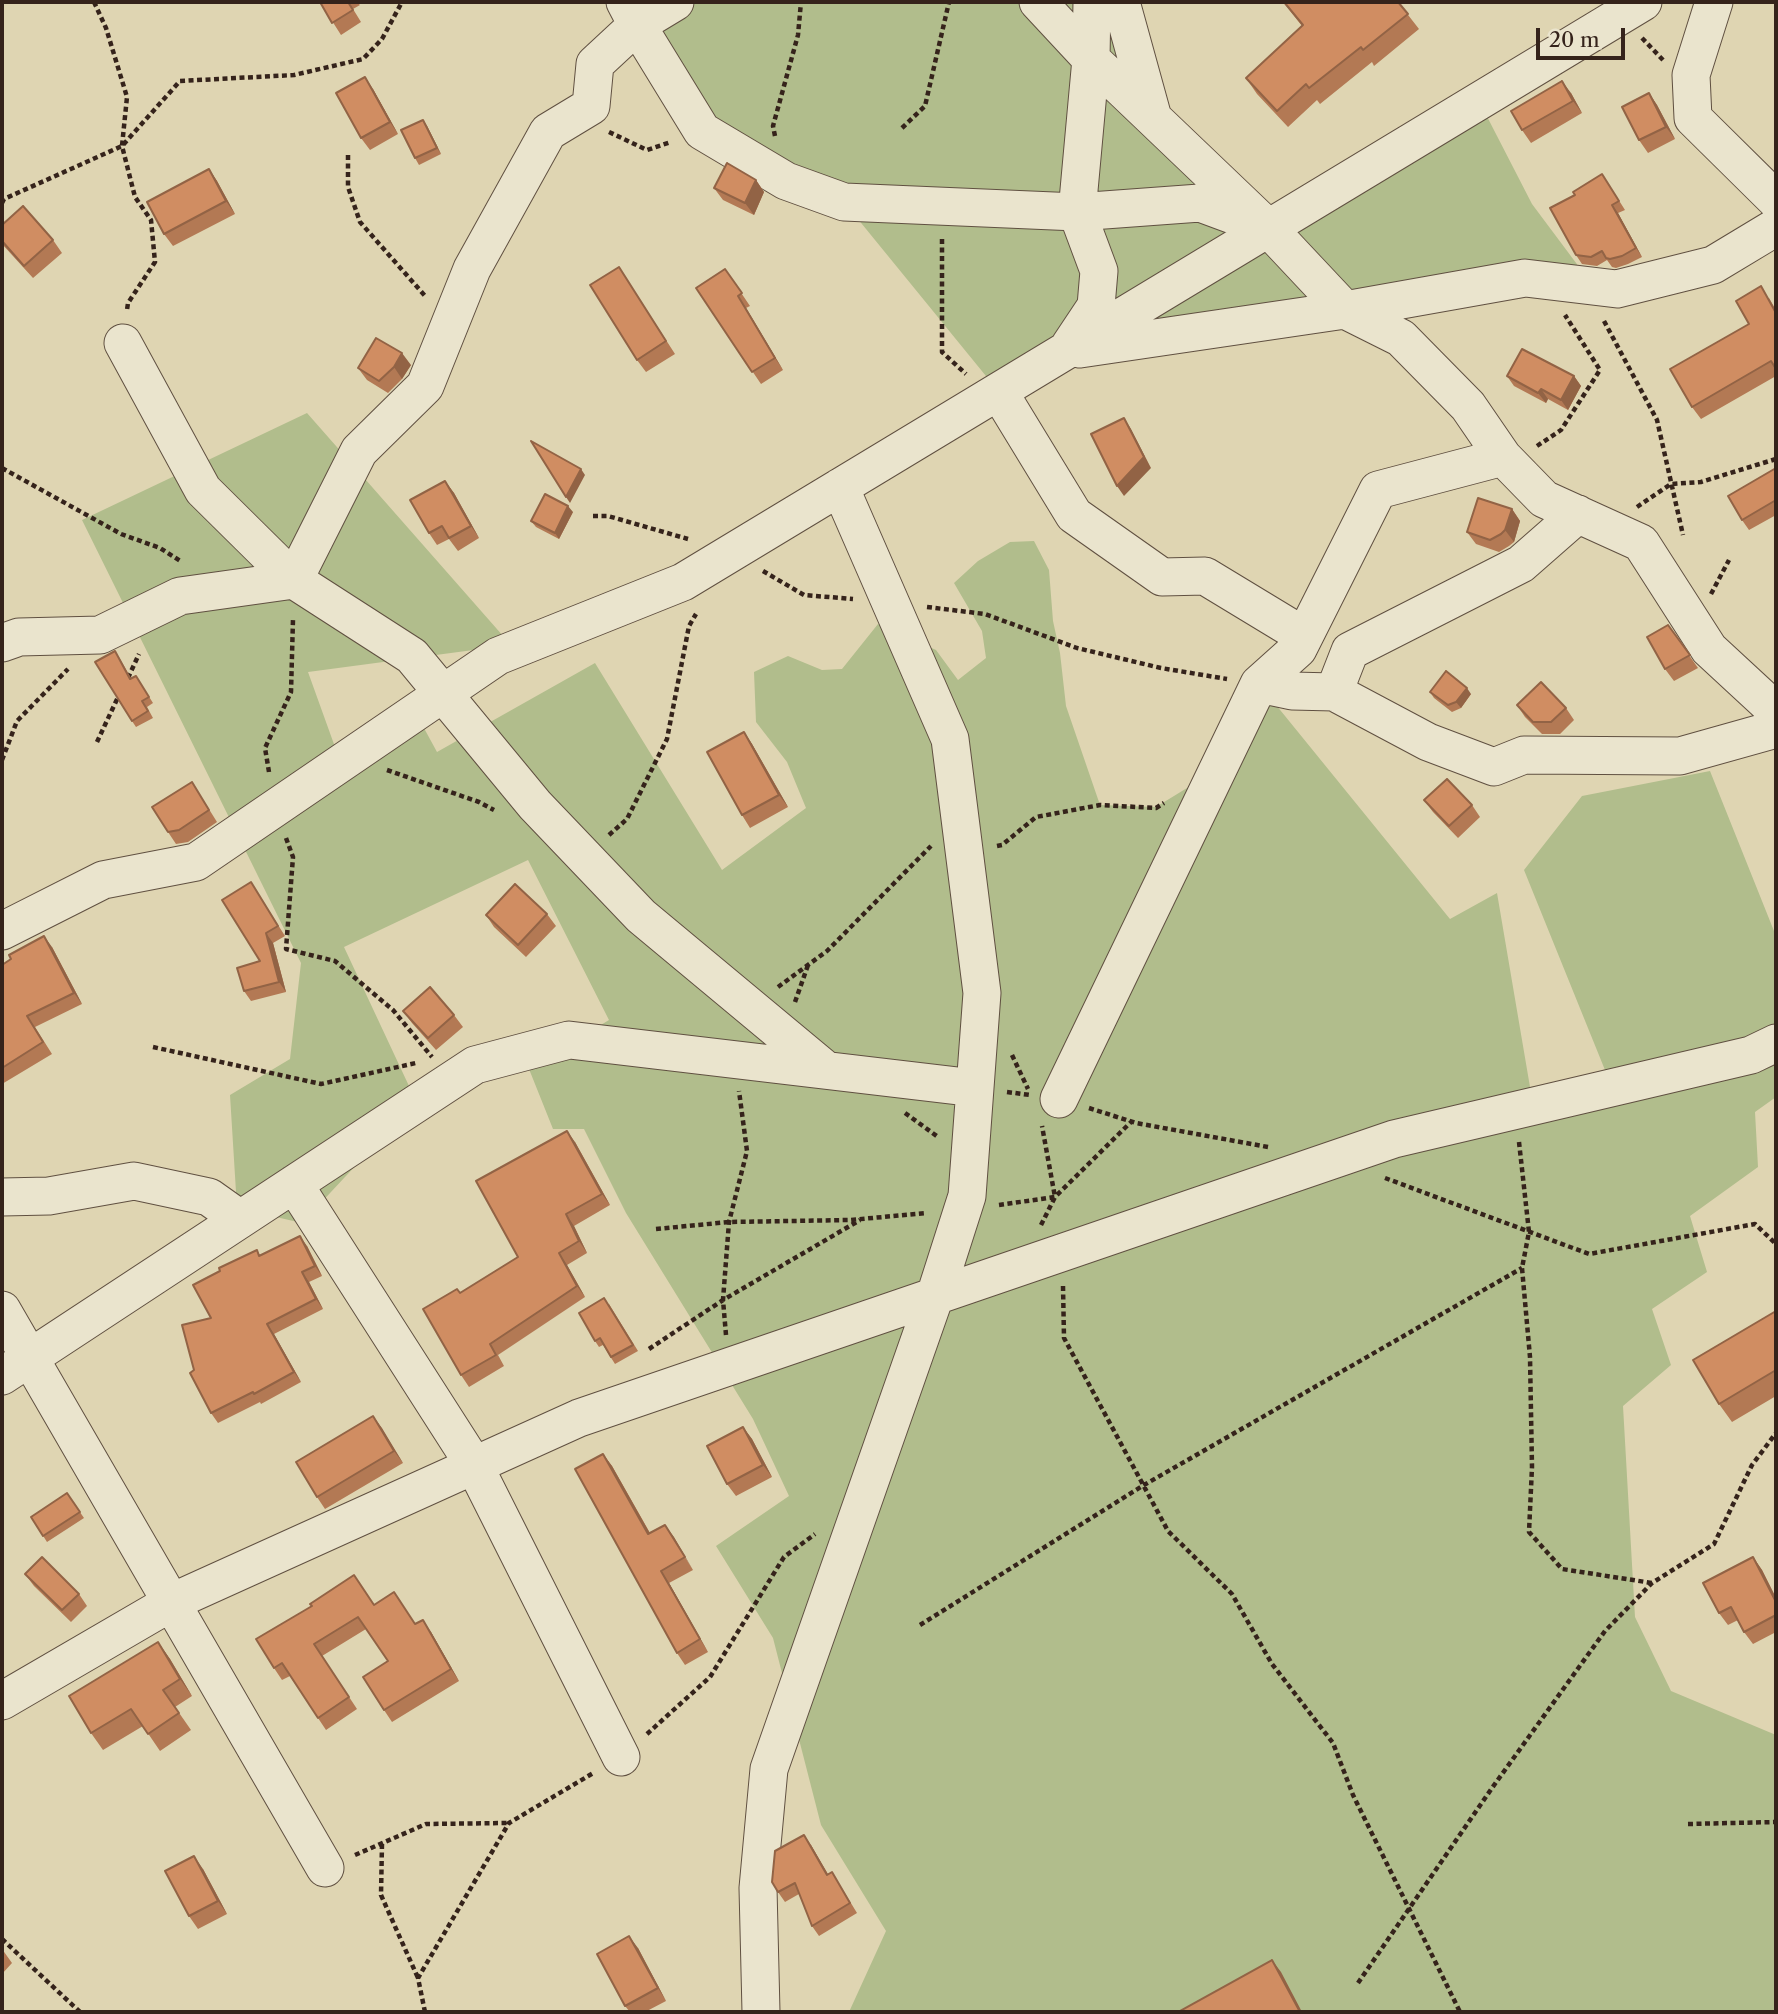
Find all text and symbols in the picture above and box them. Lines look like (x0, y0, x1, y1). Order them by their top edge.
scale bar (1540, 14, 1629, 58)
text: 20 m (1549, 27, 1600, 52)

